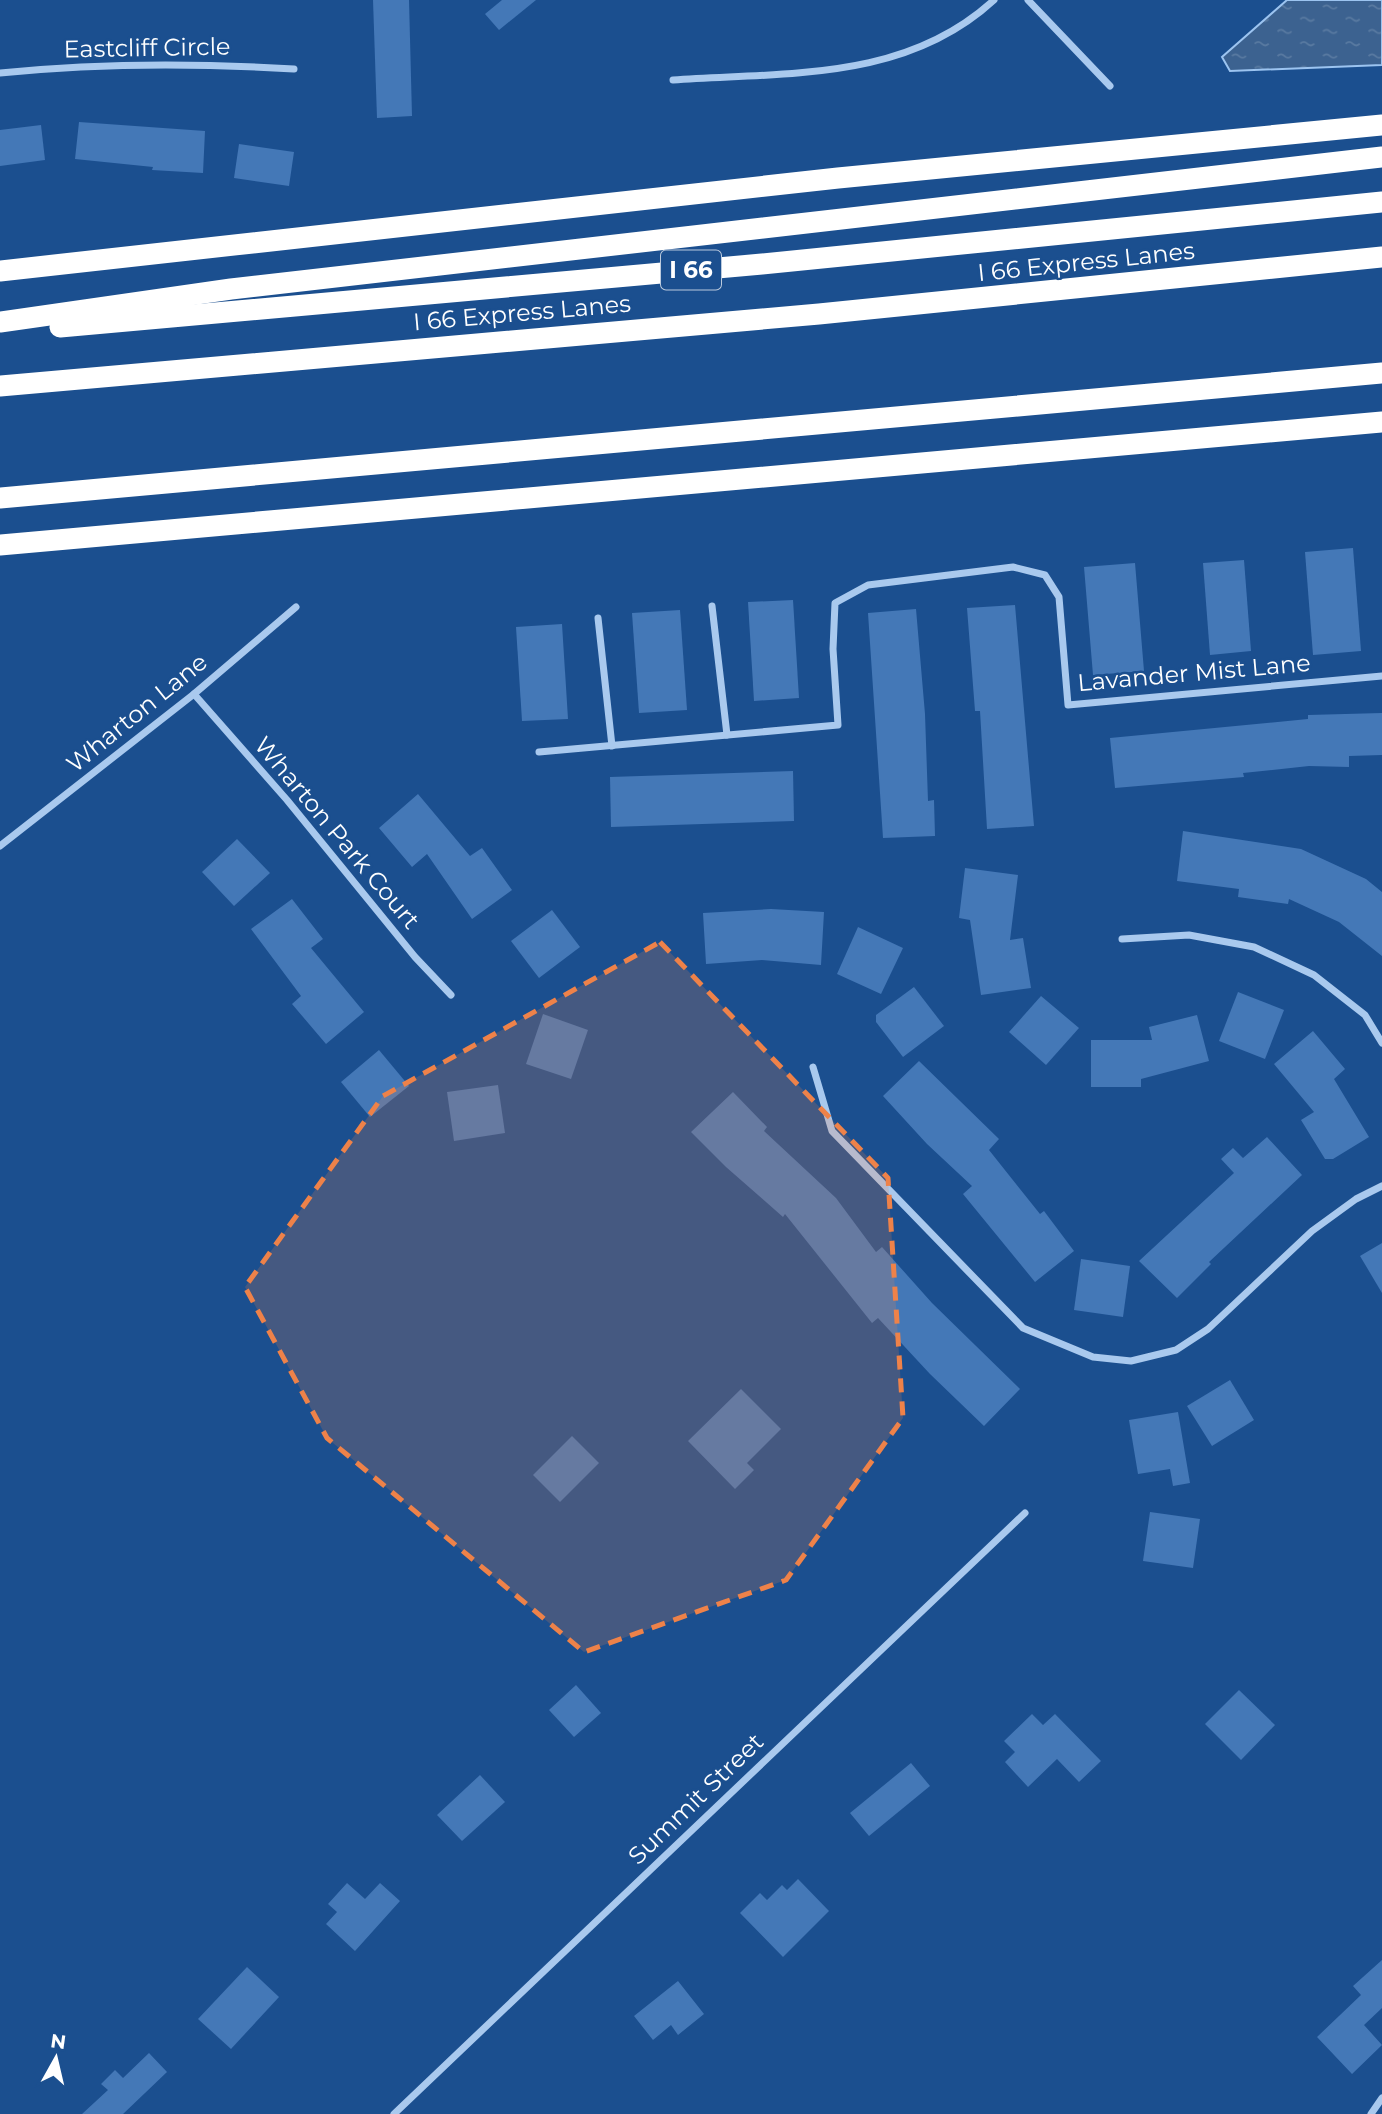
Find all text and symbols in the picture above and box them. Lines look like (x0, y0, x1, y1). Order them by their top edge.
street label: Eastcliff Circle (63, 32, 231, 63)
street label: I 66 Express Lanes (976, 236, 1196, 287)
road number: I 66 (661, 250, 721, 290)
street label: I 66 Express Lanes (412, 289, 632, 336)
street label: Wharton Lane (61, 647, 213, 778)
street label: Lavander Mist Lane (1076, 648, 1312, 697)
street label: Wharton Park Court (249, 731, 426, 935)
street label: Summit Street (622, 1727, 769, 1870)
north arrow (21, 2023, 91, 2093)
text: N (49, 2029, 68, 2054)

